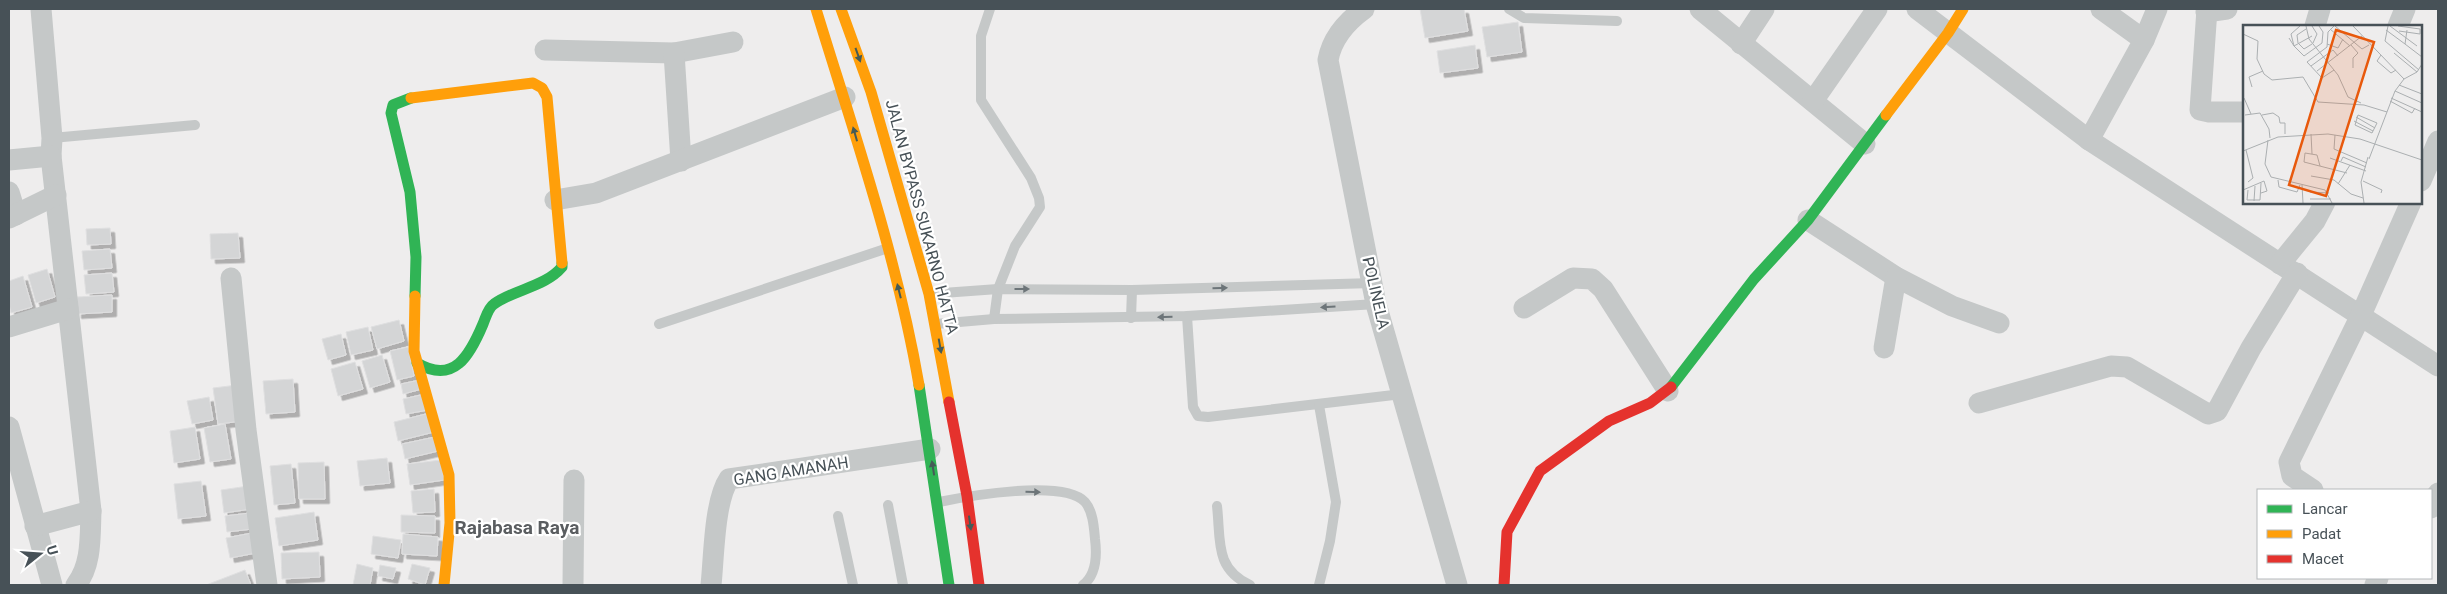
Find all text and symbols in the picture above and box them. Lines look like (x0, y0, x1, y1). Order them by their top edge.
inset map (2243, 25, 2422, 204)
one-way arrow (855, 47, 862, 62)
street label: JALAN BYPASS SUKARNO HATTA (882, 98, 963, 337)
one-way arrow (851, 127, 859, 142)
street label: POLINELA (1358, 255, 1394, 332)
one-way arrow (895, 283, 903, 298)
one-way arrow (1212, 283, 1228, 291)
one-way arrow (1014, 285, 1030, 293)
one-way arrow (1319, 304, 1335, 312)
one-way arrow (1157, 313, 1173, 321)
one-way arrow (936, 338, 944, 354)
street label: GANG AMANAH (732, 453, 850, 489)
one-way arrow (929, 459, 937, 475)
one-way arrow (1025, 488, 1041, 496)
legend (2257, 489, 2432, 579)
text: Lancar (2302, 500, 2348, 518)
one-way arrow (967, 515, 975, 531)
district label: Rajabasa Raya (455, 516, 579, 539)
text: Padat (2302, 525, 2341, 543)
north arrow (15, 529, 65, 579)
text: U (43, 543, 61, 557)
text: Macet (2302, 550, 2344, 568)

